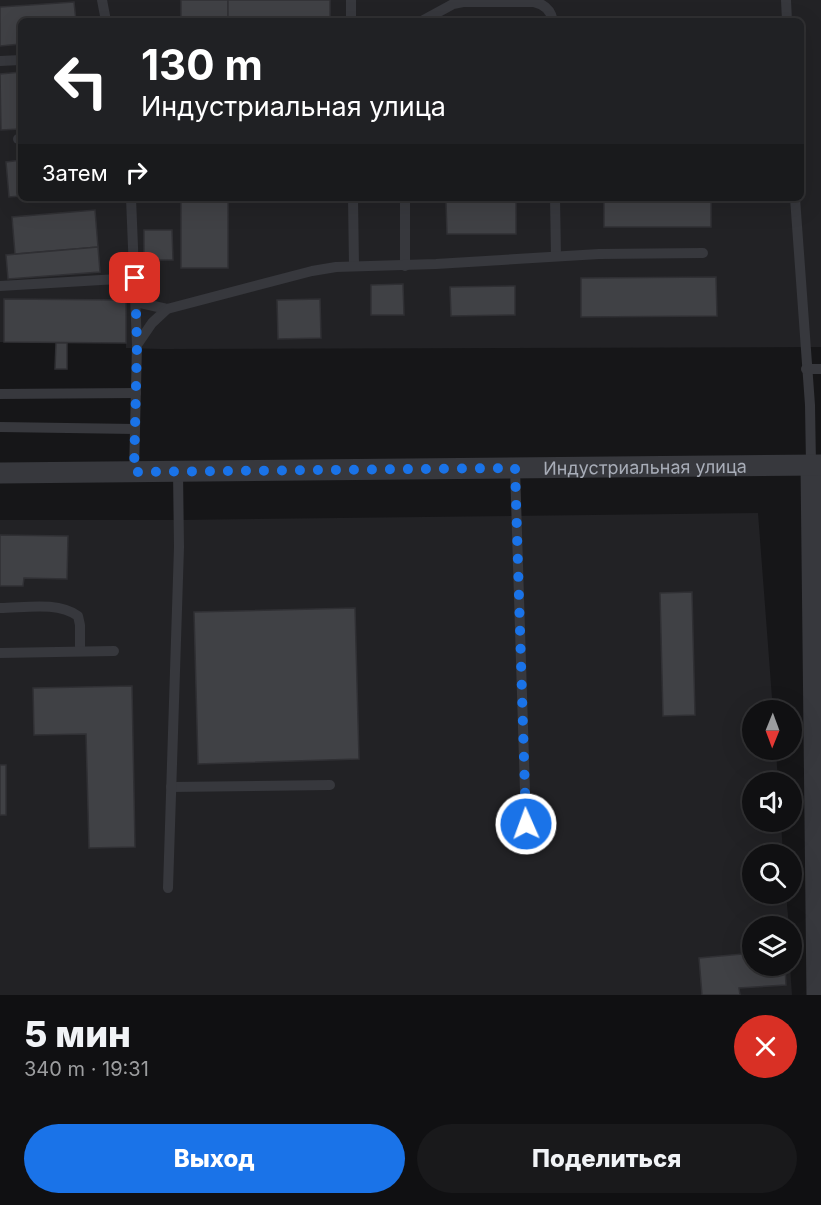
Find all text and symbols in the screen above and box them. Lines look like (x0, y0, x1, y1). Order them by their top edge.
text: 130 m (141, 39, 263, 90)
icon: left (42, 42, 120, 120)
text: Индустриальная улица (141, 90, 446, 123)
icon: right (120, 156, 153, 189)
text: Затем (42, 160, 108, 186)
pin (109, 252, 160, 303)
icon: arrive (118, 261, 151, 294)
street label: Индустриальная улица (543, 455, 747, 478)
north arrow (742, 700, 802, 760)
map controls (742, 700, 802, 976)
button: sound (742, 772, 802, 832)
position arrow (494, 792, 558, 856)
button: search (742, 844, 802, 904)
button: layers (742, 916, 802, 976)
text: 5 мин (24, 1012, 131, 1056)
button: close (734, 1015, 797, 1078)
text: 340 m · 19:31 (24, 1057, 149, 1081)
button: Выход (24, 1124, 405, 1193)
button: Поделиться (417, 1124, 797, 1193)

